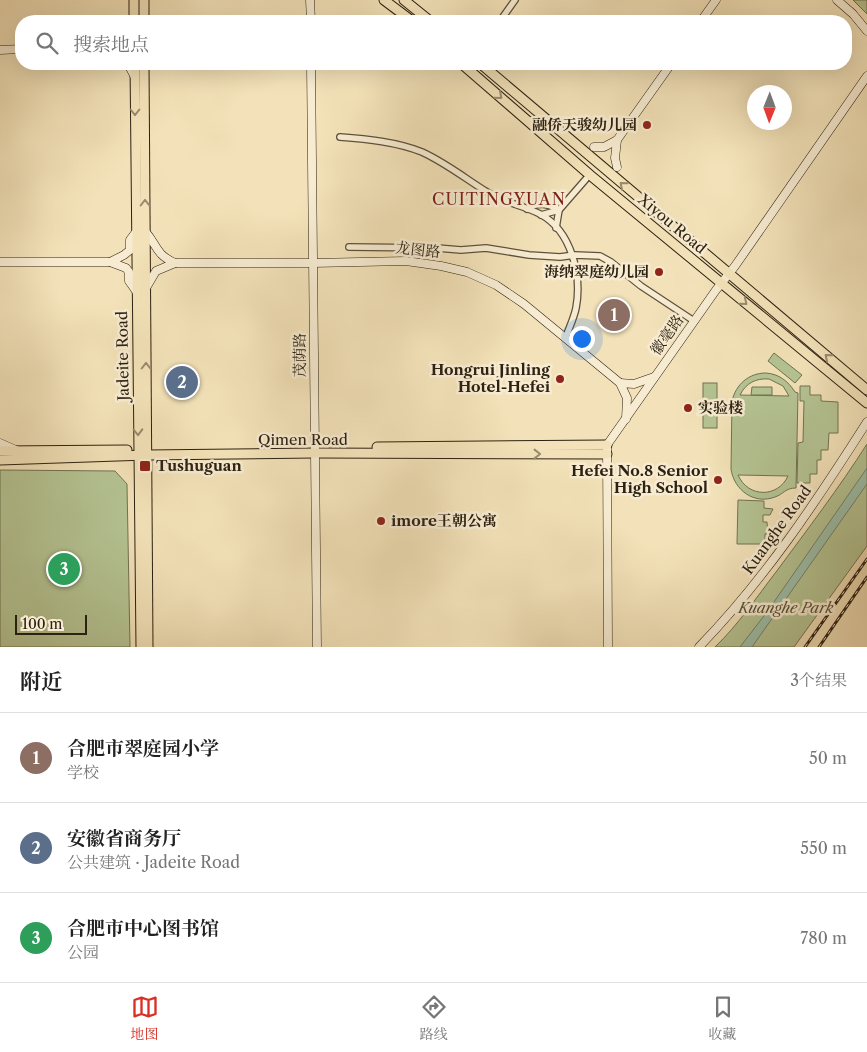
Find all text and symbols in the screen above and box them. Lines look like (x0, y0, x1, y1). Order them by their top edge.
search box (15, 15, 852, 70)
icon: search (33, 29, 61, 57)
text: 搜索地点 (73, 33, 149, 56)
north arrow (747, 85, 792, 130)
one-way arrow (493, 90, 502, 98)
one-way arrow (130, 109, 140, 117)
place label: 融侨天骏幼儿园 (532, 115, 637, 134)
marker: 融侨天骏幼儿园 (641, 119, 653, 131)
one-way arrow (620, 182, 629, 191)
district label: CUITINGYUAN (432, 189, 566, 209)
street label: Xiyou Road (633, 189, 710, 258)
one-way arrow (140, 199, 150, 206)
street label: 龙图路 (395, 238, 441, 261)
place label: 海纳翠庭幼儿园 (544, 262, 649, 281)
marker: 海纳翠庭幼儿园 (653, 266, 665, 278)
pin: 1 (598, 296, 630, 334)
one-way arrow (738, 296, 747, 305)
street label: Jadeite Road (112, 311, 133, 403)
street label: 徽毫路 (646, 311, 687, 359)
your location (569, 326, 595, 352)
street label: 茂荫路 (290, 332, 309, 378)
one-way arrow (825, 354, 834, 363)
place label: Hongrui Jinling Hotel-Hefei (431, 360, 551, 396)
one-way arrow (141, 361, 151, 369)
pin: 2 (166, 363, 198, 401)
marker: Hongrui Jinling Hotel-Hefei (554, 373, 566, 385)
place label: 实验楼 (698, 398, 743, 417)
marker: 实验楼 (682, 402, 694, 414)
one-way arrow (133, 429, 143, 437)
street label: Qimen Road (258, 430, 348, 449)
one-way arrow (534, 449, 541, 459)
place label: Tushuguan (156, 456, 243, 475)
marker: Tushuguan (138, 459, 152, 473)
place label: Hefei No.8 Senior High School (571, 461, 709, 497)
marker: Hefei No.8 Senior High School (712, 474, 724, 486)
street label: Kuanghe Road (738, 482, 815, 578)
place label: imore王朝公寓 (391, 511, 497, 530)
marker: imore王朝公寓 (375, 515, 387, 527)
pin: 3 (48, 550, 80, 588)
park label: Kuanghe Park (737, 598, 834, 617)
scale bar (15, 612, 88, 635)
text: 100 m (22, 615, 62, 633)
text: 附近 (20, 669, 62, 694)
text: 3个结果 (790, 670, 847, 690)
text: 合肥市翠庭园小学 (67, 737, 219, 760)
text: 1 (32, 748, 40, 768)
text: 50 m (809, 748, 847, 768)
text: 学校 (67, 762, 99, 782)
text: 安徽省商务厅 (67, 827, 181, 850)
text: 2 (31, 838, 41, 858)
text: 550 m (800, 838, 847, 858)
text: 公共建筑 · Jadeite Road (67, 852, 240, 872)
text: 合肥市中心图书馆 (67, 917, 219, 940)
text: 3 (31, 928, 41, 948)
text: 780 m (800, 928, 847, 948)
text: 公园 (67, 942, 99, 962)
tab: 地图 (131, 993, 159, 1043)
tab: 路线 (420, 993, 448, 1043)
tab: 收藏 (709, 993, 737, 1043)

